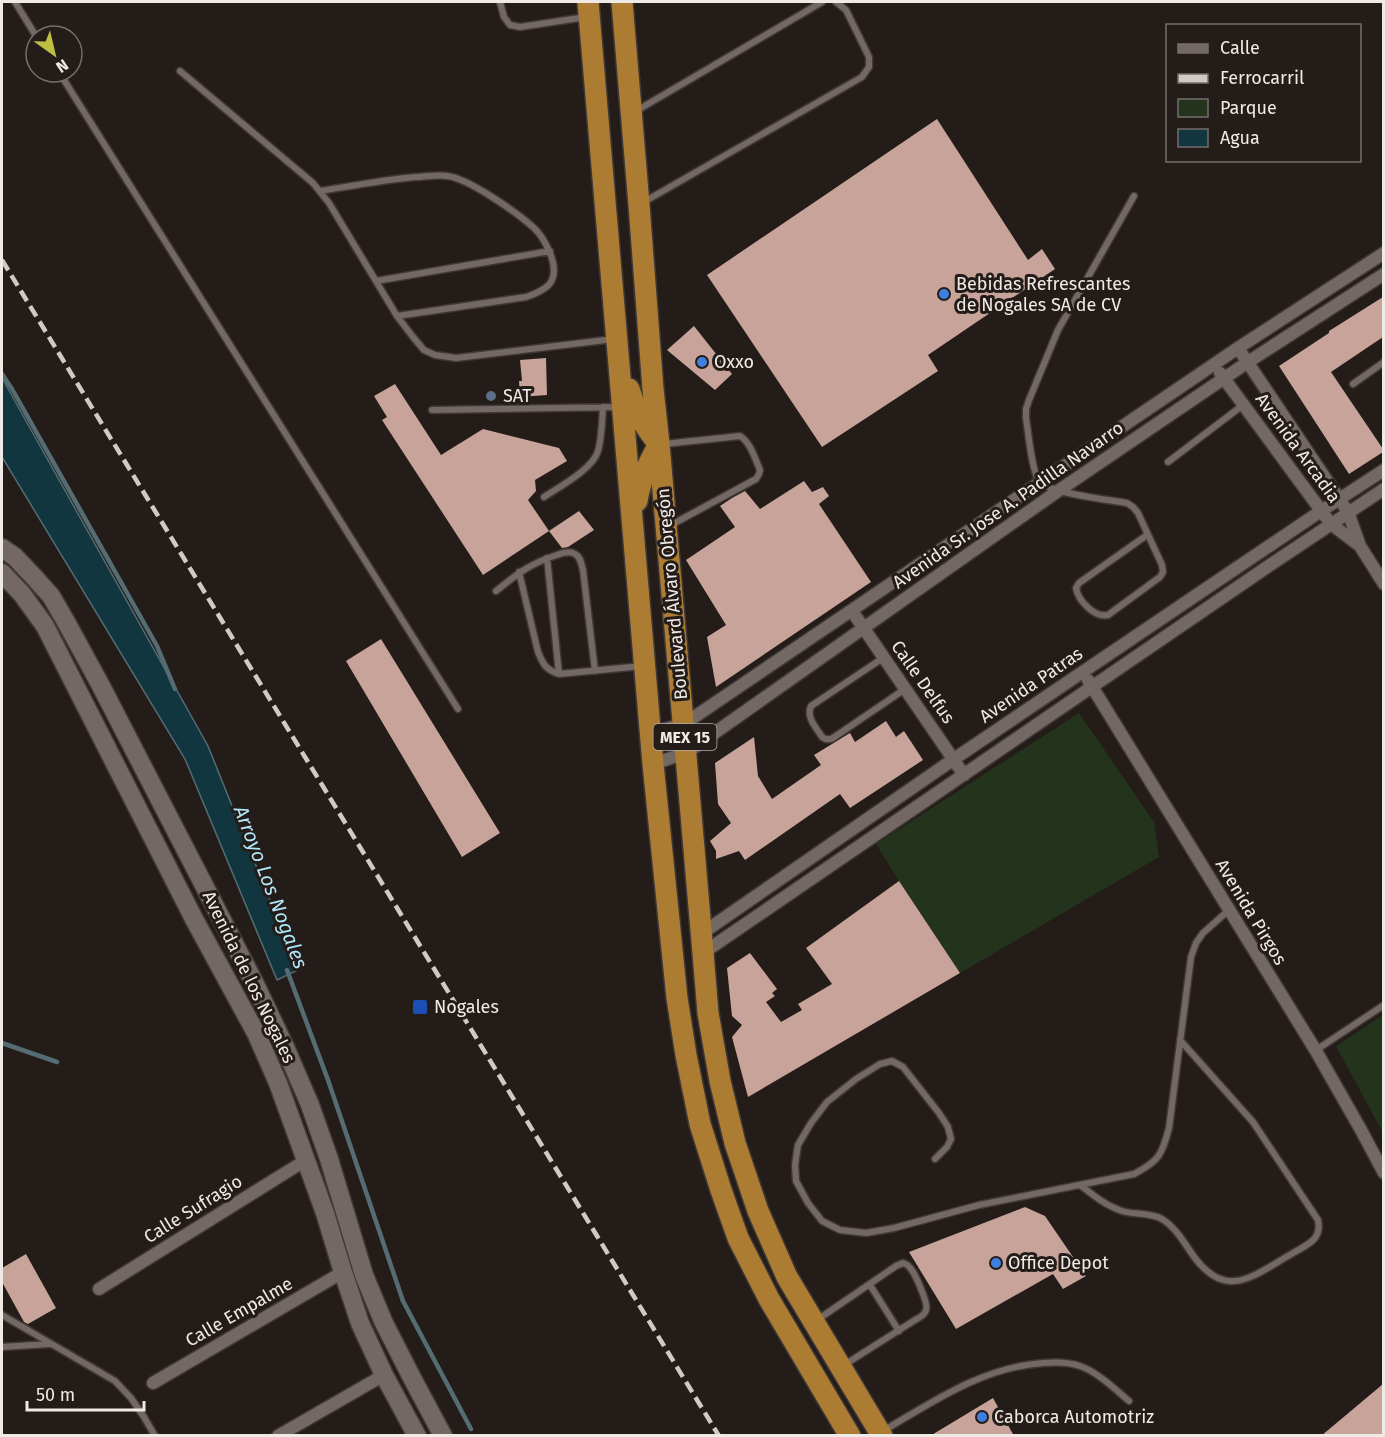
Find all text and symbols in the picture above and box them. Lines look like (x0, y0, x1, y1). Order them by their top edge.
north arrow (24, 24, 84, 84)
legend (1166, 24, 1361, 162)
text: Calle (1220, 37, 1260, 59)
text: N (52, 55, 72, 77)
text: Ferrocarril (1220, 67, 1304, 89)
text: Parque (1220, 97, 1277, 119)
text: Agua (1220, 127, 1260, 149)
place label: Bebidas Refrescantes de Nogales SA de CV (956, 273, 1130, 316)
marker: Bebidas Refrescantes de Nogales SA de CV (937, 287, 951, 301)
place label: Oxxo (714, 351, 754, 373)
marker: Oxxo (695, 355, 709, 369)
place label: SAT (503, 385, 532, 407)
marker: SAT (484, 389, 498, 403)
street label: Avenida Arcadia (1251, 389, 1345, 507)
street label: Avenida Sr. Jose A. Padilla Navarro (888, 417, 1128, 593)
street label: Boulevard Álvaro Obregón (651, 487, 692, 701)
street label: Calle Delfus (886, 636, 960, 728)
street label: Avenida Patras (975, 642, 1087, 728)
road number: MEX 15 (654, 724, 716, 750)
water label: Arroyo Los Nogales (229, 801, 313, 972)
street label: Avenida Pirgos (1211, 855, 1291, 969)
street label: Avenida de los Nogales (198, 887, 300, 1067)
place label: Nogales (434, 996, 499, 1018)
marker: Nogales (411, 998, 429, 1016)
street label: Calle Sufragio (140, 1170, 246, 1248)
place label: Office Depot (1008, 1252, 1109, 1274)
marker: Office Depot (989, 1256, 1003, 1270)
street label: Calle Empalme (182, 1272, 296, 1352)
scale bar (27, 1374, 144, 1412)
text: 50 m (36, 1384, 75, 1406)
place label: Caborca Automotriz (994, 1406, 1154, 1428)
marker: Caborca Automotriz (975, 1410, 989, 1424)

